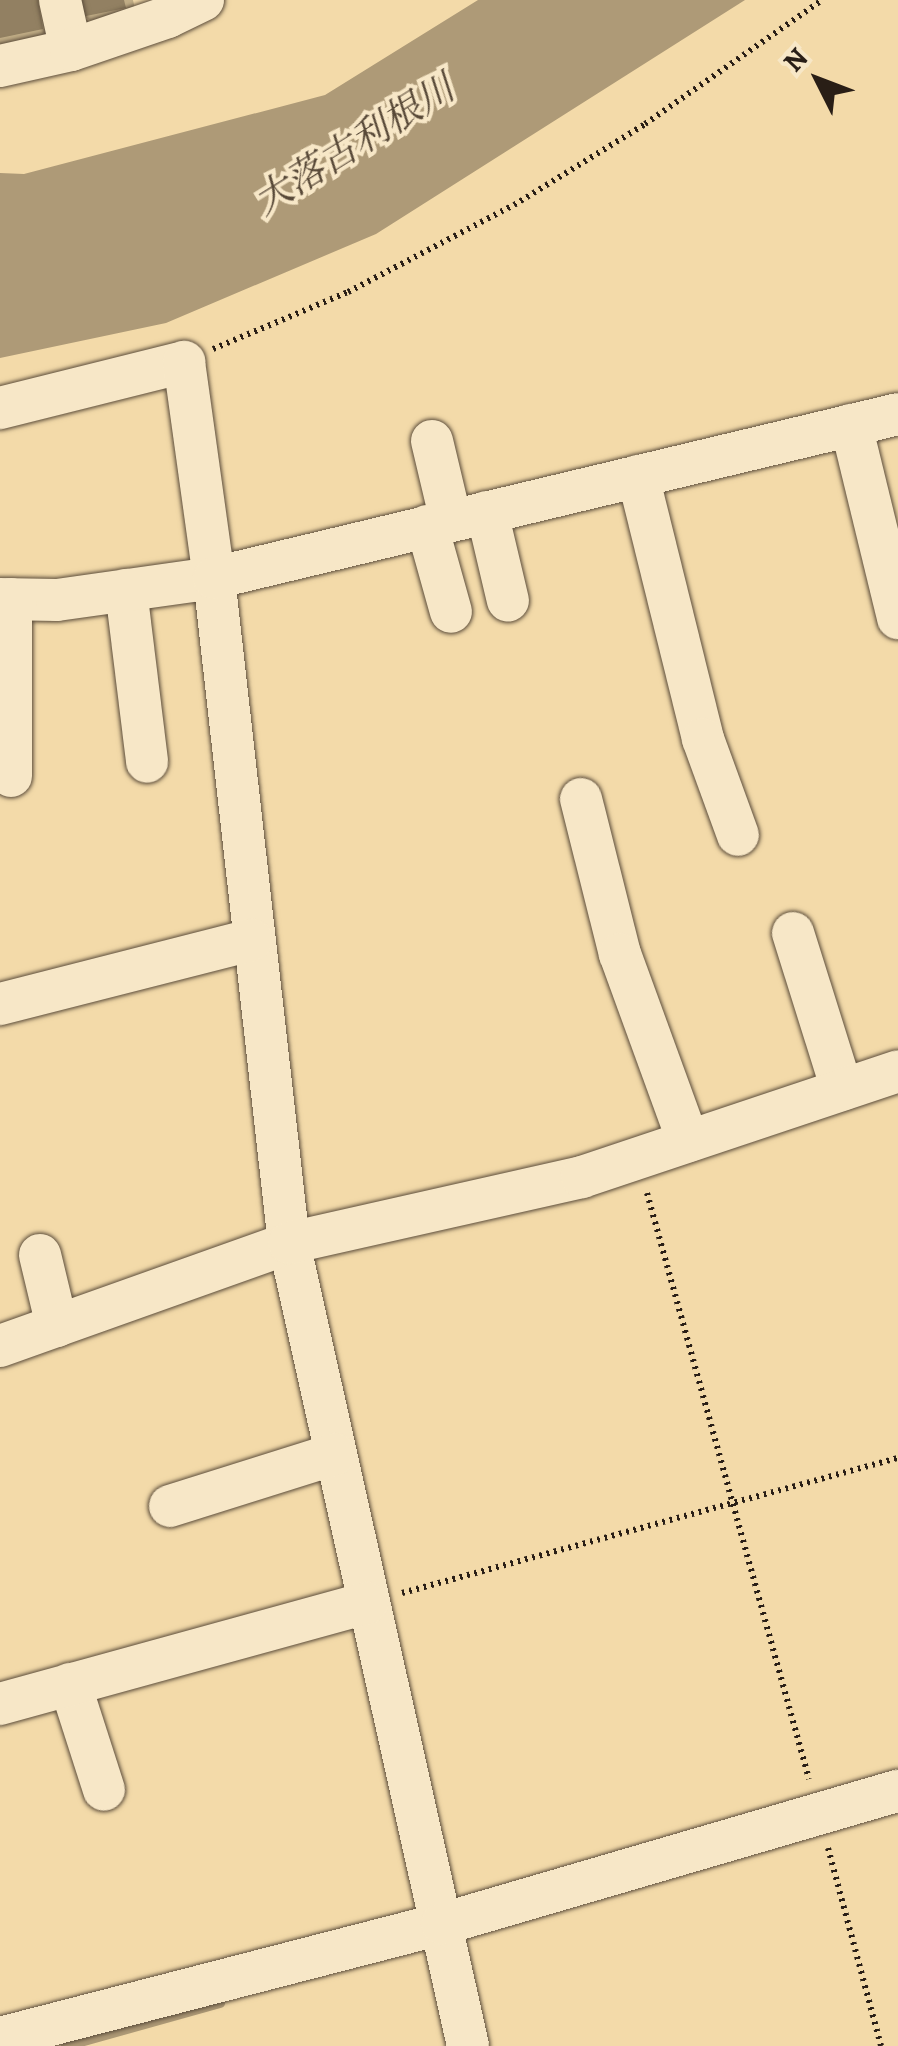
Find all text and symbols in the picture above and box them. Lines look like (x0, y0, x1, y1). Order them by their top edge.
north arrow (768, 30, 868, 130)
text: N (775, 40, 817, 80)
water label: 大落古利根川 (245, 65, 463, 225)

